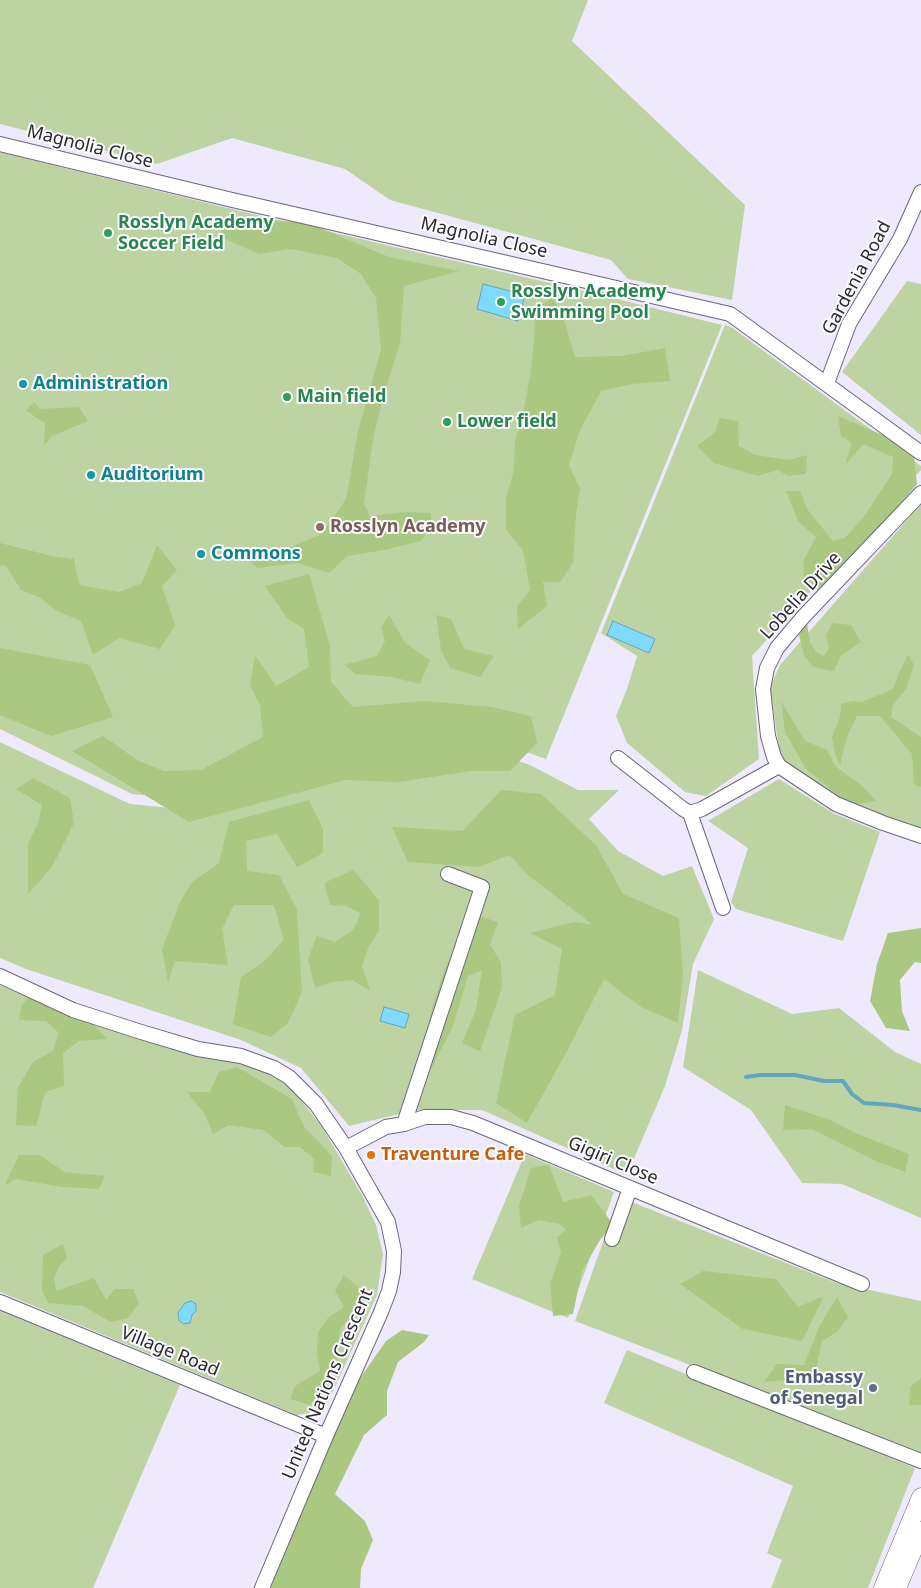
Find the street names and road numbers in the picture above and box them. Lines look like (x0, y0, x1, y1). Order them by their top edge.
street label: Magnolia Close (25, 121, 155, 173)
street label: Magnolia Close (419, 213, 549, 263)
street label: Gardenia Road (818, 218, 896, 338)
street label: Lobelia Drive (756, 548, 846, 644)
street label: Gigiri Close (565, 1132, 661, 1190)
street label: United Nations Crescent (278, 1285, 378, 1483)
street label: Village Road (118, 1323, 222, 1381)

